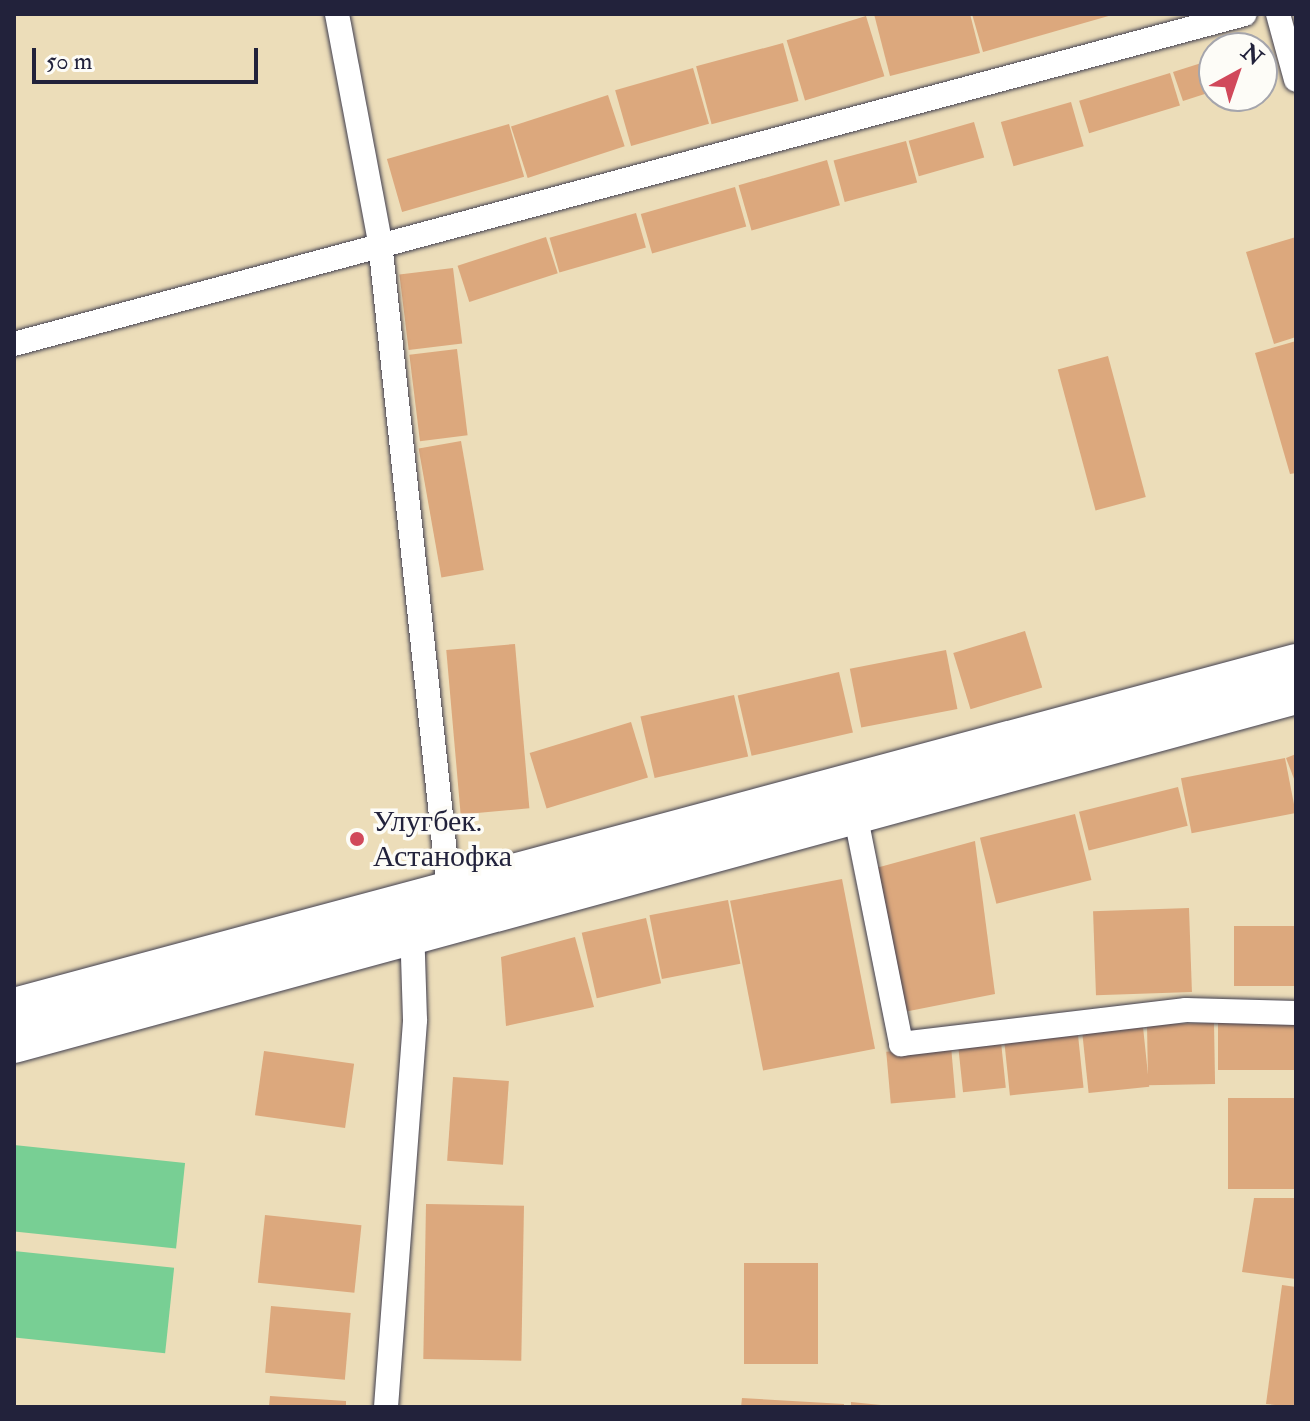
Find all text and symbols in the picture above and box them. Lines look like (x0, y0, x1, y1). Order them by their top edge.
scale bar (36, 32, 262, 82)
north arrow (1198, 32, 1278, 112)
text: N (1236, 38, 1269, 72)
text: 50 m (46, 46, 92, 77)
place label: Улугбек. Астанофка (373, 804, 512, 874)
marker: Улугбек. Астанофка (348, 830, 366, 848)

